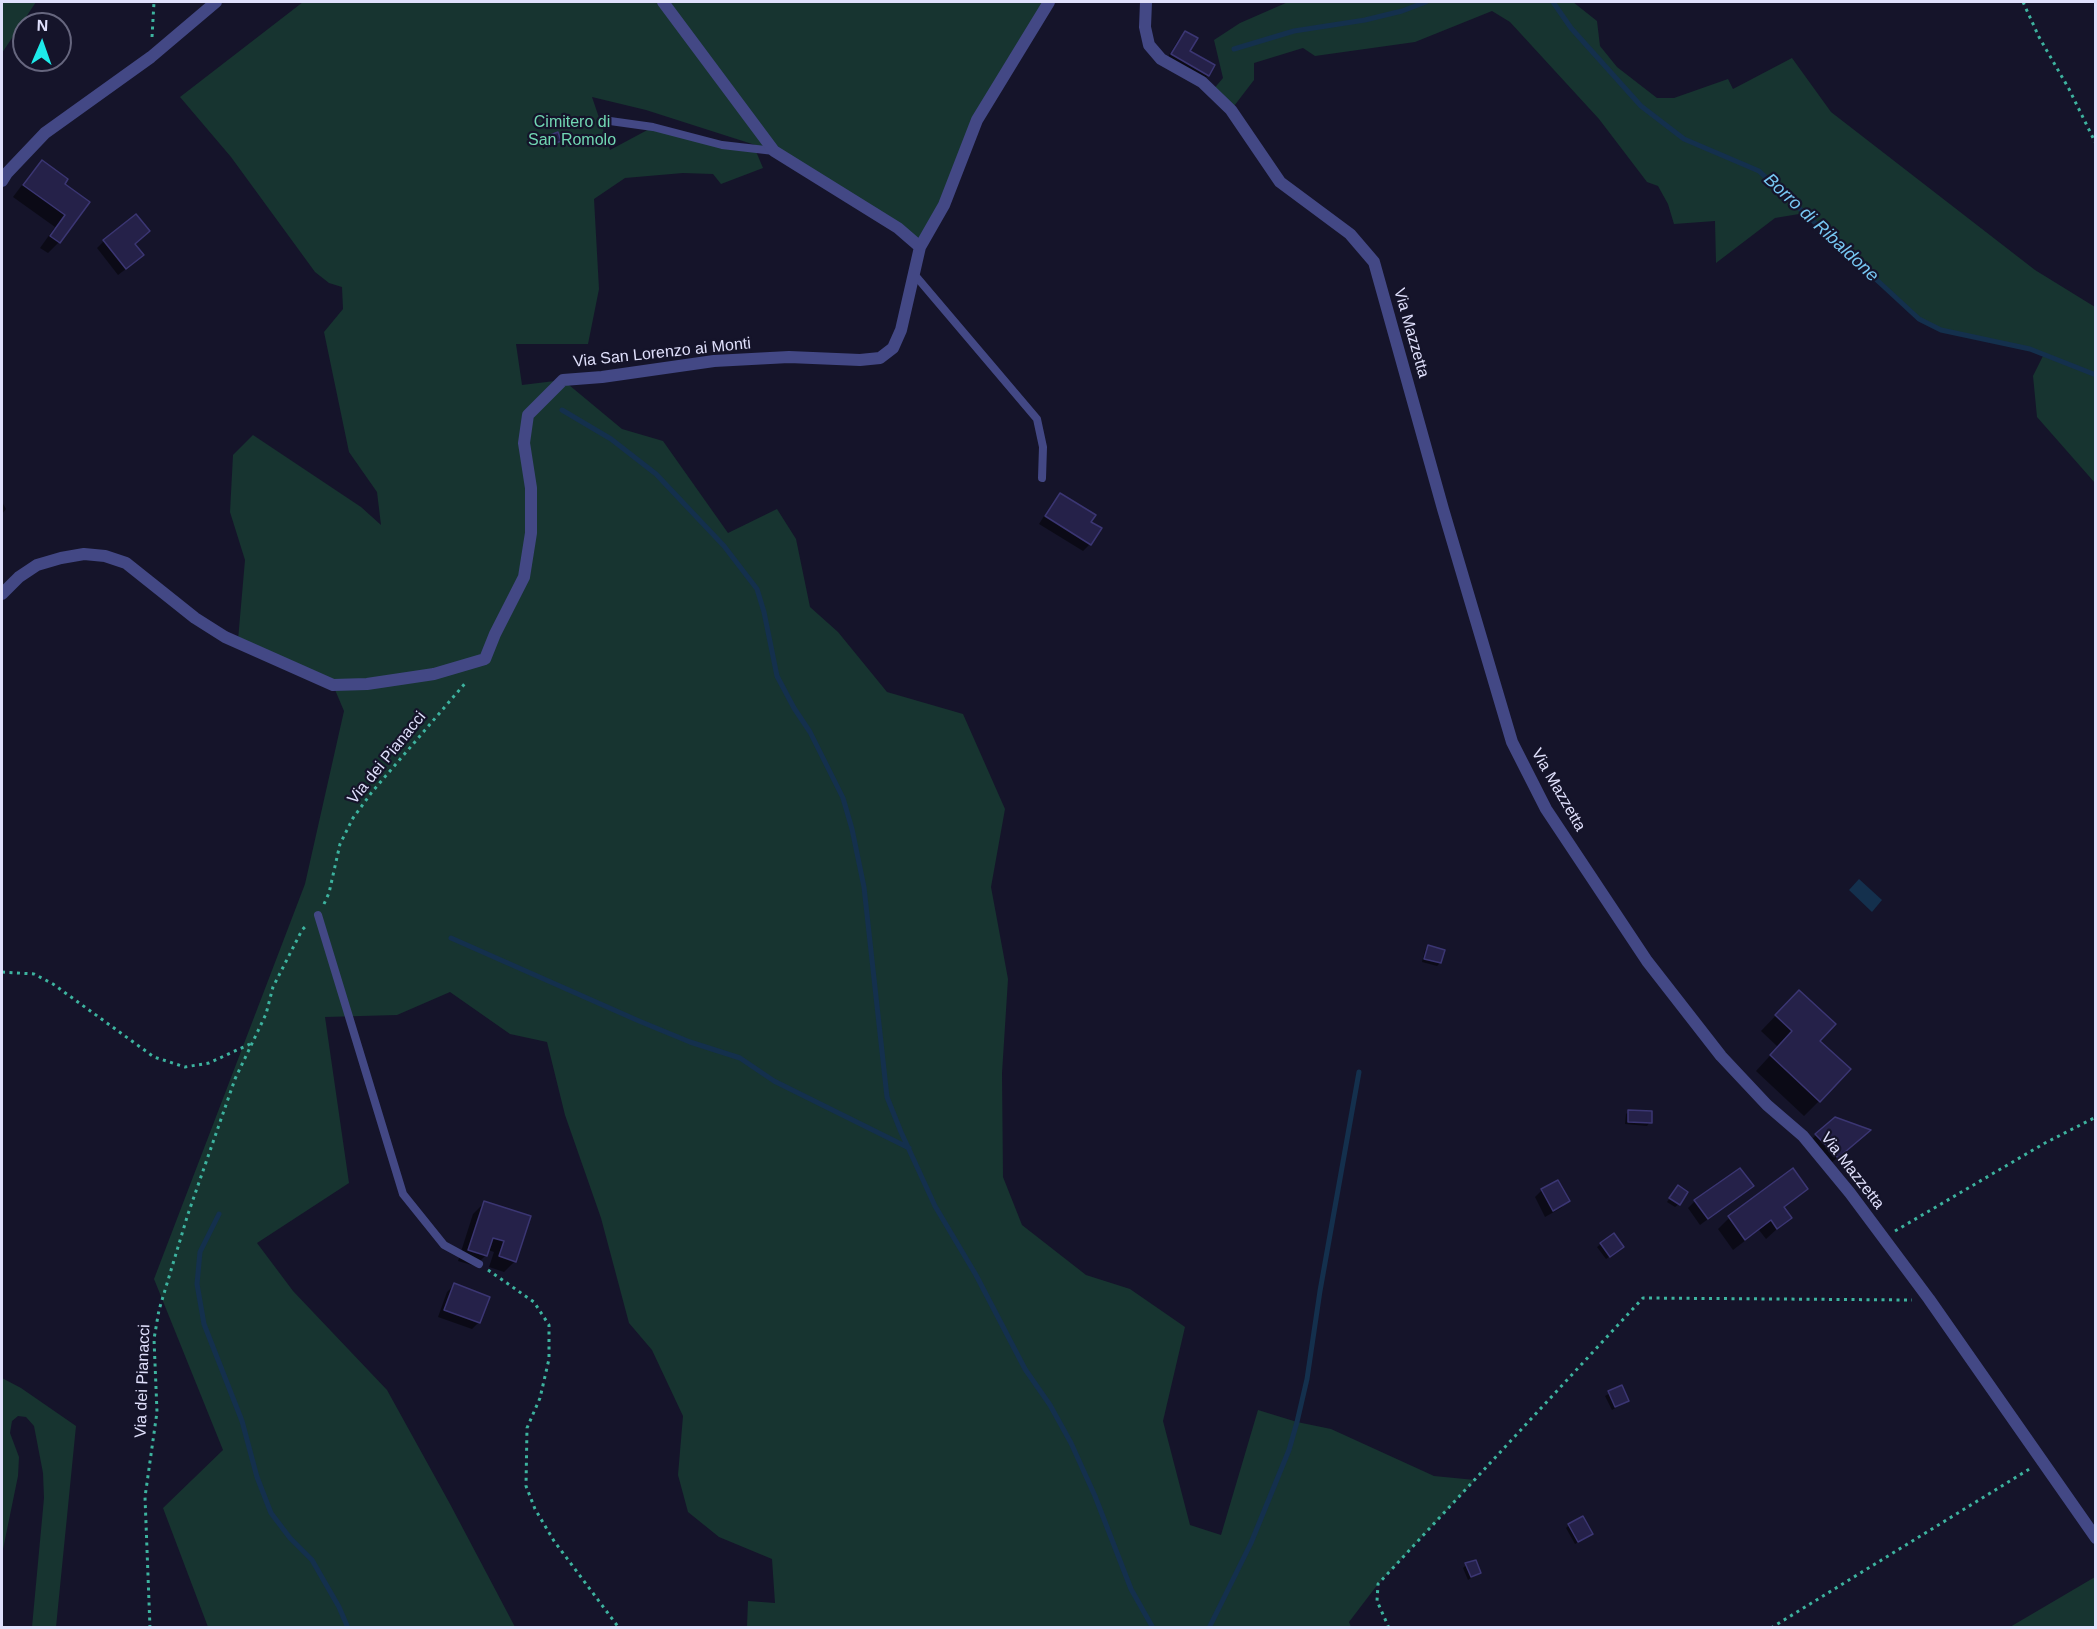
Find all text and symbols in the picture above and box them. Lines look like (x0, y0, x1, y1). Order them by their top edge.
north arrow (12, 12, 72, 72)
text: N (37, 17, 49, 34)
park label: Cimitero di San Romolo (528, 113, 616, 151)
water label: Borro di Ribaldone (1759, 169, 1883, 287)
street label: Via Mazzetta (1389, 286, 1433, 380)
street label: Via San Lorenzo ai Monti (572, 334, 752, 372)
street label: Via dei Pianacci (344, 708, 430, 808)
street label: Via Mazzetta (1527, 745, 1589, 835)
street label: Via Mazzetta (1816, 1129, 1888, 1213)
street label: Via dei Pianacci (131, 1324, 155, 1438)

